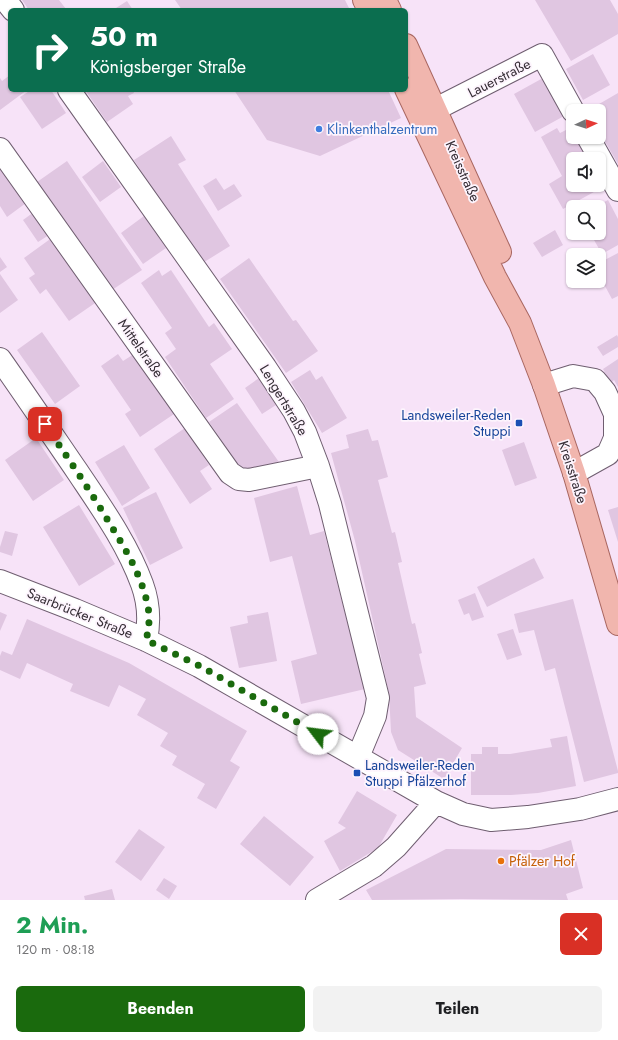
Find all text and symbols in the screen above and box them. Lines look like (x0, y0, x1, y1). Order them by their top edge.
text: 50 m (90, 16, 158, 57)
icon: right (24, 24, 76, 76)
text: Königsberger Straße (90, 54, 246, 80)
street label: Lauerstraße (464, 54, 534, 102)
north arrow (566, 104, 606, 144)
map controls (566, 104, 606, 288)
place label: Klinkenthalzentrum (327, 119, 438, 139)
marker: Klinkenthalzentrum (314, 124, 324, 134)
street label: Kreisstraße (441, 137, 485, 205)
button: sound (566, 152, 606, 192)
button: search (566, 200, 606, 240)
button: layers (566, 248, 606, 288)
street label: Mittelstraße (113, 314, 169, 382)
street label: Lengertstraße (255, 361, 313, 439)
place label: Landsweiler-Reden Stuppi (401, 405, 511, 441)
pin (28, 407, 62, 441)
icon: arrive (34, 413, 56, 435)
marker: Landsweiler-Reden Stuppi (514, 418, 524, 428)
street label: Kreisstraße (553, 438, 593, 506)
street label: Saarbrücker Straße (24, 583, 136, 643)
position arrow (297, 713, 339, 755)
place label: Landsweiler-Reden Stuppi Pfälzerhof (365, 755, 475, 791)
marker: Landsweiler-Reden Stuppi Pfälzerhof (352, 768, 362, 778)
place label: Pfälzer Hof (509, 851, 576, 871)
marker: Pfälzer Hof (496, 856, 506, 866)
text: 2 Min. (16, 907, 88, 942)
button: close (560, 913, 602, 955)
text: 120 m · 08:18 (16, 940, 95, 959)
button: Beenden (16, 986, 305, 1032)
button: Teilen (313, 986, 602, 1032)

